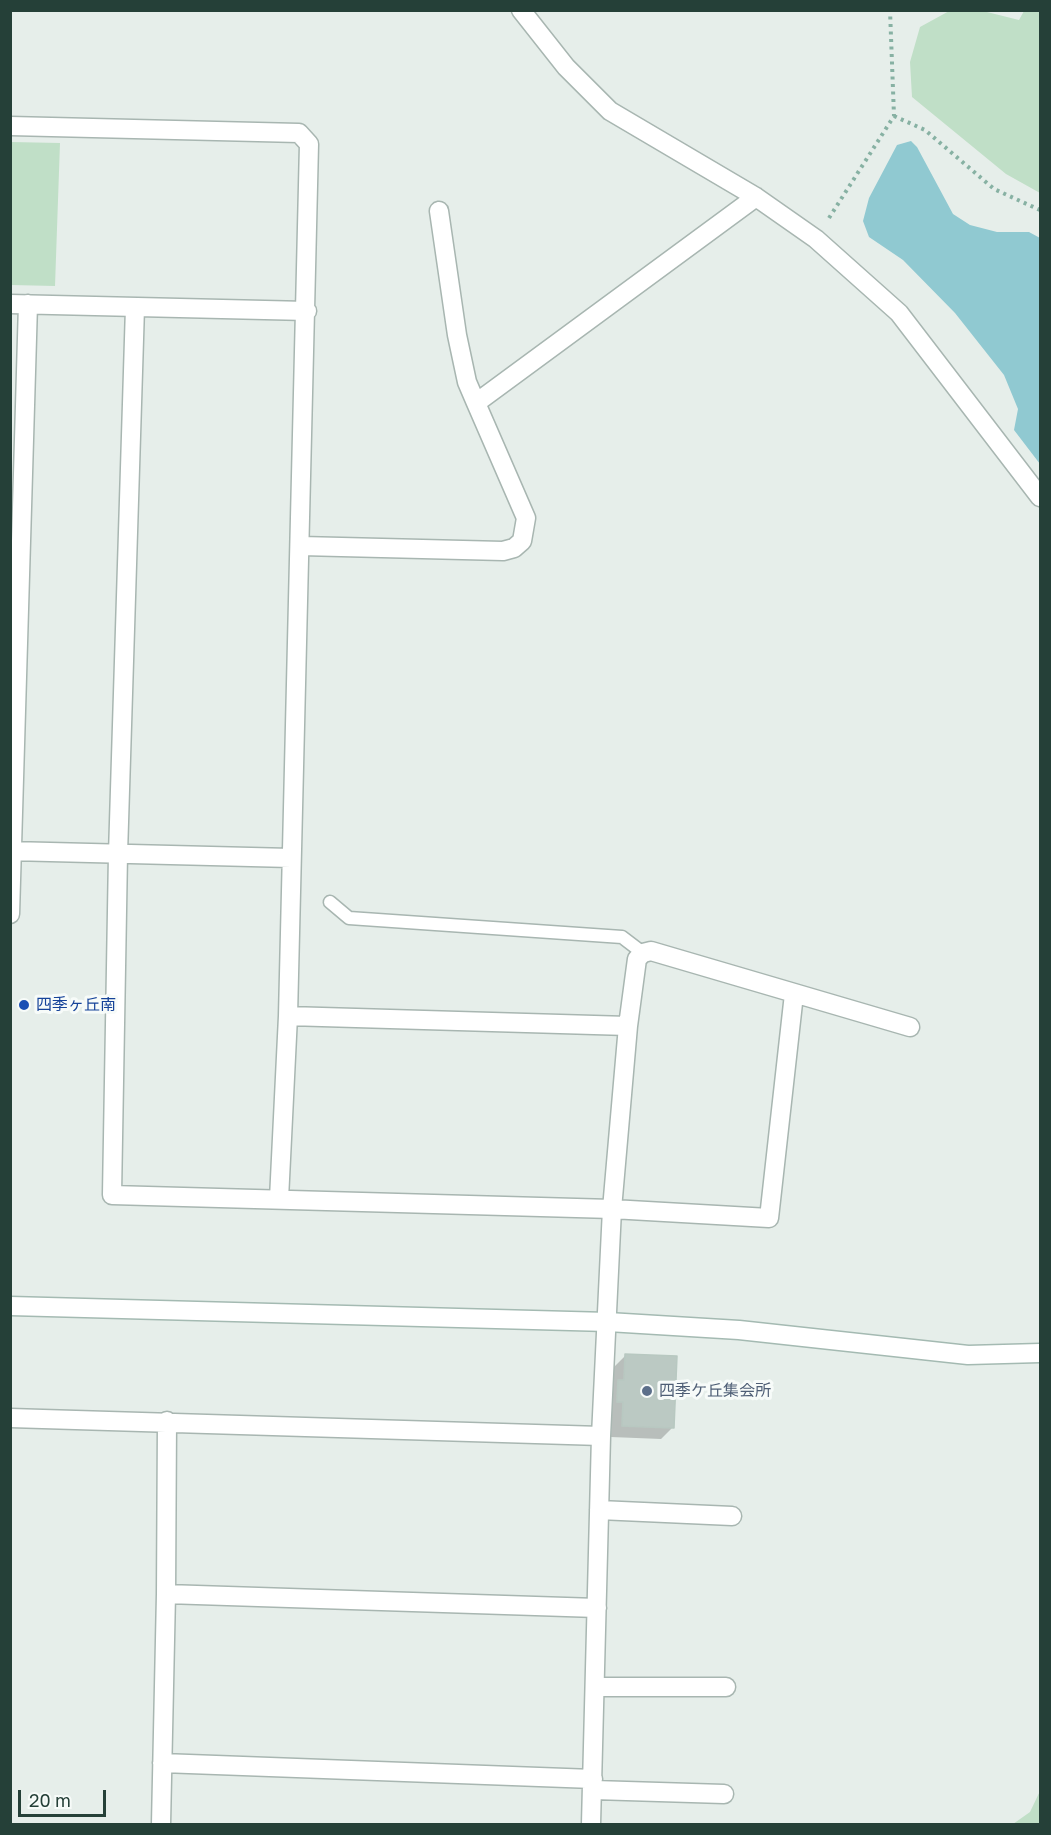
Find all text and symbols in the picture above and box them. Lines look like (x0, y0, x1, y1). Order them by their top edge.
place label: 四季ヶ丘南 (36, 995, 116, 1015)
marker: 四季ヶ丘南 (17, 998, 31, 1012)
place label: 四季ケ丘集会所 (659, 1381, 771, 1401)
marker: 四季ケ丘集会所 (640, 1384, 654, 1398)
scale bar (21, 1778, 110, 1816)
text: 20 m (29, 1789, 71, 1811)

